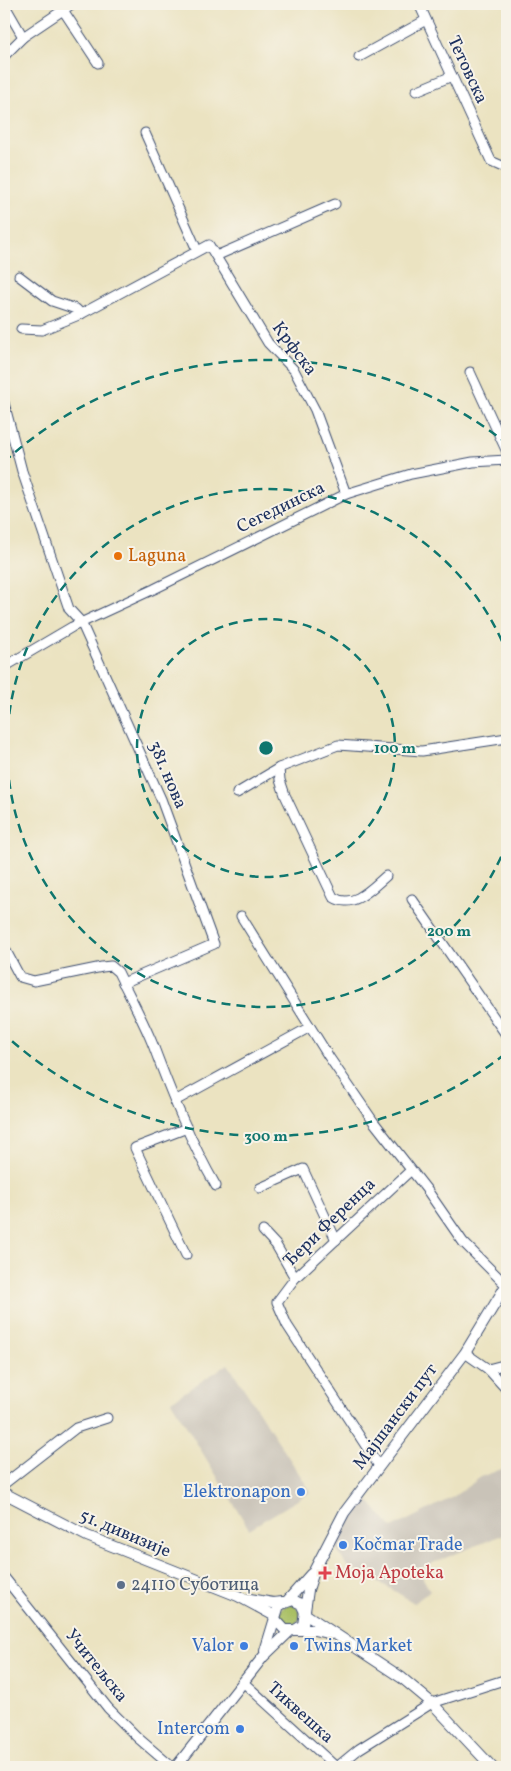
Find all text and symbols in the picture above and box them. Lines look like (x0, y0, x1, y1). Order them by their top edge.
street label: Тетовска (440, 32, 494, 108)
street label: Крфска (265, 317, 323, 381)
street label: Сегединска (233, 476, 329, 540)
place label: Laguna (128, 544, 186, 569)
marker: Laguna (112, 550, 124, 562)
street label: 381. нова (141, 737, 193, 813)
centre of rings (257, 739, 275, 757)
text: 100 m (374, 739, 417, 760)
text: 200 m (427, 922, 471, 943)
text: 300 m (244, 1127, 288, 1148)
street label: Ђери Ференца (278, 1172, 382, 1274)
street label: Мајшански пут (348, 1359, 444, 1475)
place label: Elektronapon (183, 1480, 291, 1505)
marker: Elektronapon (295, 1486, 307, 1498)
street label: 51. дивизије (75, 1504, 175, 1564)
place label: Kočmar Trade (353, 1533, 463, 1558)
marker: Kočmar Trade (337, 1539, 349, 1551)
place label: Moja Apoteka (335, 1561, 444, 1586)
marker: Moja Apoteka (319, 1567, 331, 1579)
place label: 24110 Суботица (131, 1573, 259, 1598)
marker: 24110 Суботица (115, 1579, 127, 1591)
street label: Учитељска (59, 1624, 133, 1708)
place label: Valor (192, 1634, 234, 1659)
place label: Twins Market (304, 1634, 413, 1659)
marker: Valor (238, 1640, 250, 1652)
marker: Twins Market (288, 1640, 300, 1652)
street label: Тиквешка (261, 1676, 339, 1750)
place label: Intercom (157, 1717, 230, 1742)
marker: Intercom (234, 1723, 246, 1735)

